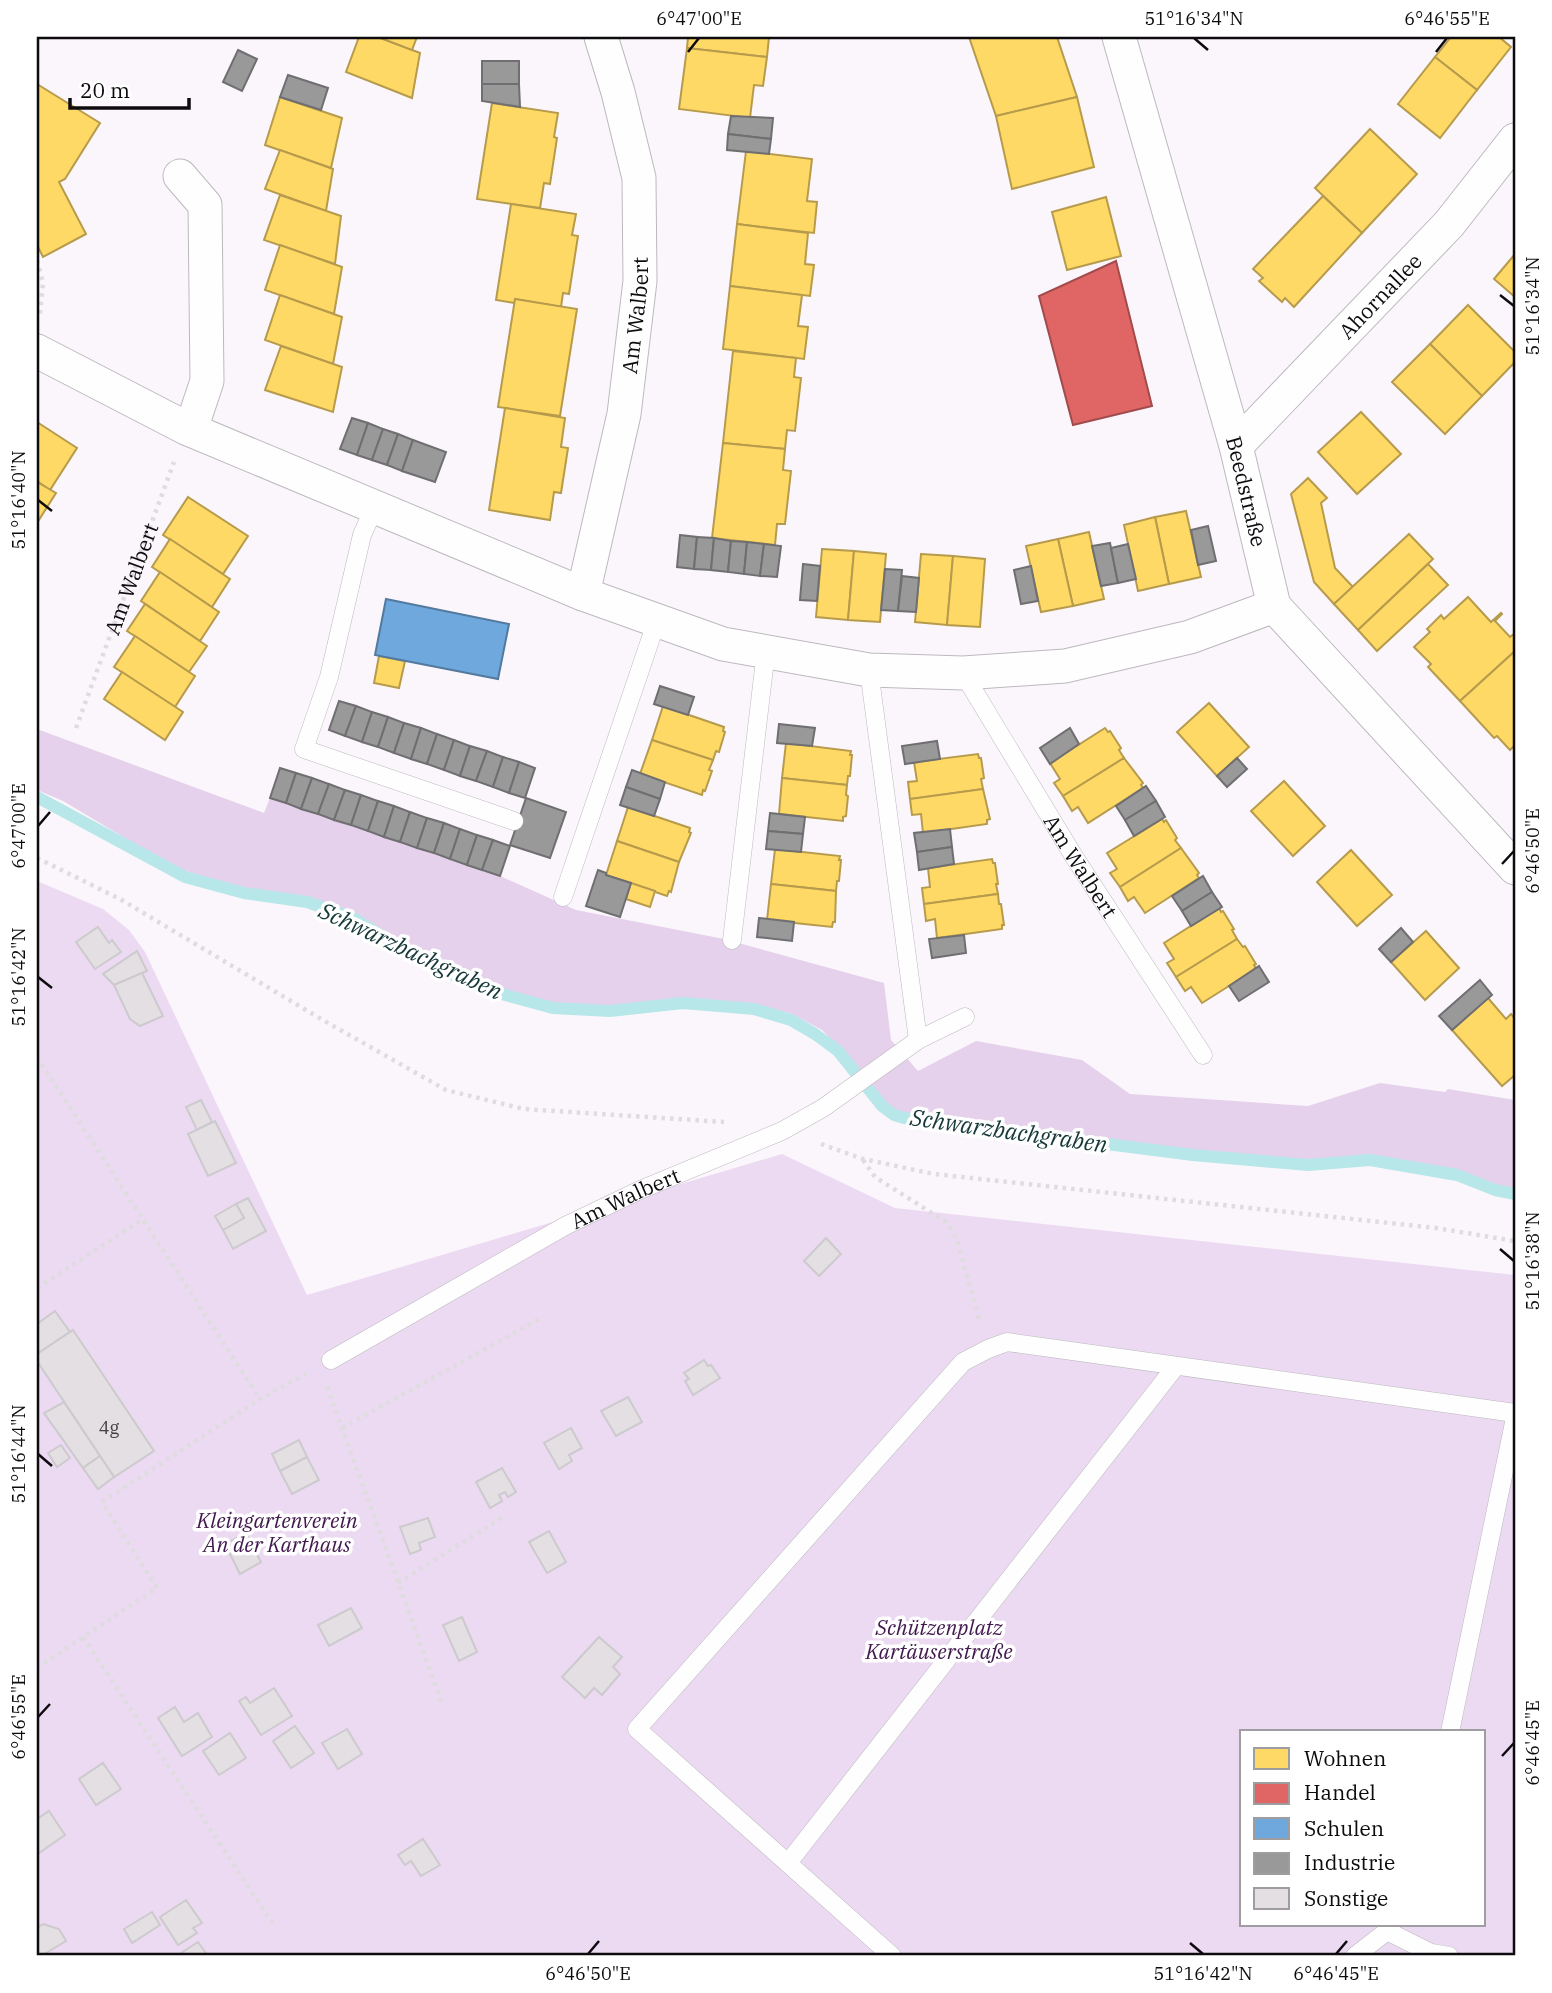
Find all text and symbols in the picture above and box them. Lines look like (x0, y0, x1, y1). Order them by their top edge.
text: 6°47'00"E (656, 7, 742, 30)
text: 51°16'34"N (1145, 7, 1244, 30)
text: 6°46'55"E (1404, 7, 1490, 30)
scale bar (70, 66, 189, 110)
text: 20 m (80, 76, 130, 104)
street label: Ahornallee (1332, 247, 1428, 345)
street label: Am Walbert (615, 257, 654, 375)
text: 51°16'34"N (1521, 257, 1544, 356)
street label: Beedstraße (1220, 433, 1273, 549)
text: 51°16'40"N (7, 451, 30, 550)
street label: Am Walbert (98, 519, 164, 639)
text: 6°47'00"E (7, 783, 30, 869)
text: 6°46'50"E (1521, 808, 1544, 894)
street label: Am Walbert (1038, 809, 1124, 923)
water label: Schwarzbachgraben (314, 894, 507, 1006)
text: 51°16'42"N (7, 928, 30, 1027)
water label: Schwarzbachgraben (907, 1101, 1110, 1159)
street label: Am Walbert (566, 1161, 684, 1235)
text: 51°16'38"N (1521, 1212, 1544, 1311)
text: 51°16'44"N (7, 1405, 30, 1504)
house number: 4g (99, 1416, 120, 1439)
park label: Kleingartenverein An der Karthaus (195, 1506, 358, 1558)
park label: Schützenplatz Kartäuserstraße (864, 1613, 1013, 1665)
text: 6°46'55"E (7, 1674, 30, 1760)
text: 6°46'45"E (1521, 1700, 1544, 1786)
legend (1240, 1730, 1486, 1926)
text: Wohnen (1304, 1744, 1386, 1772)
text: Handel (1304, 1778, 1376, 1806)
text: Schulen (1304, 1814, 1384, 1842)
text: Industrie (1304, 1848, 1395, 1876)
text: Sonstige (1304, 1884, 1388, 1912)
text: 6°46'50"E (545, 1962, 631, 1985)
text: 51°16'42"N (1154, 1962, 1253, 1985)
text: 6°46'45"E (1293, 1962, 1379, 1985)

